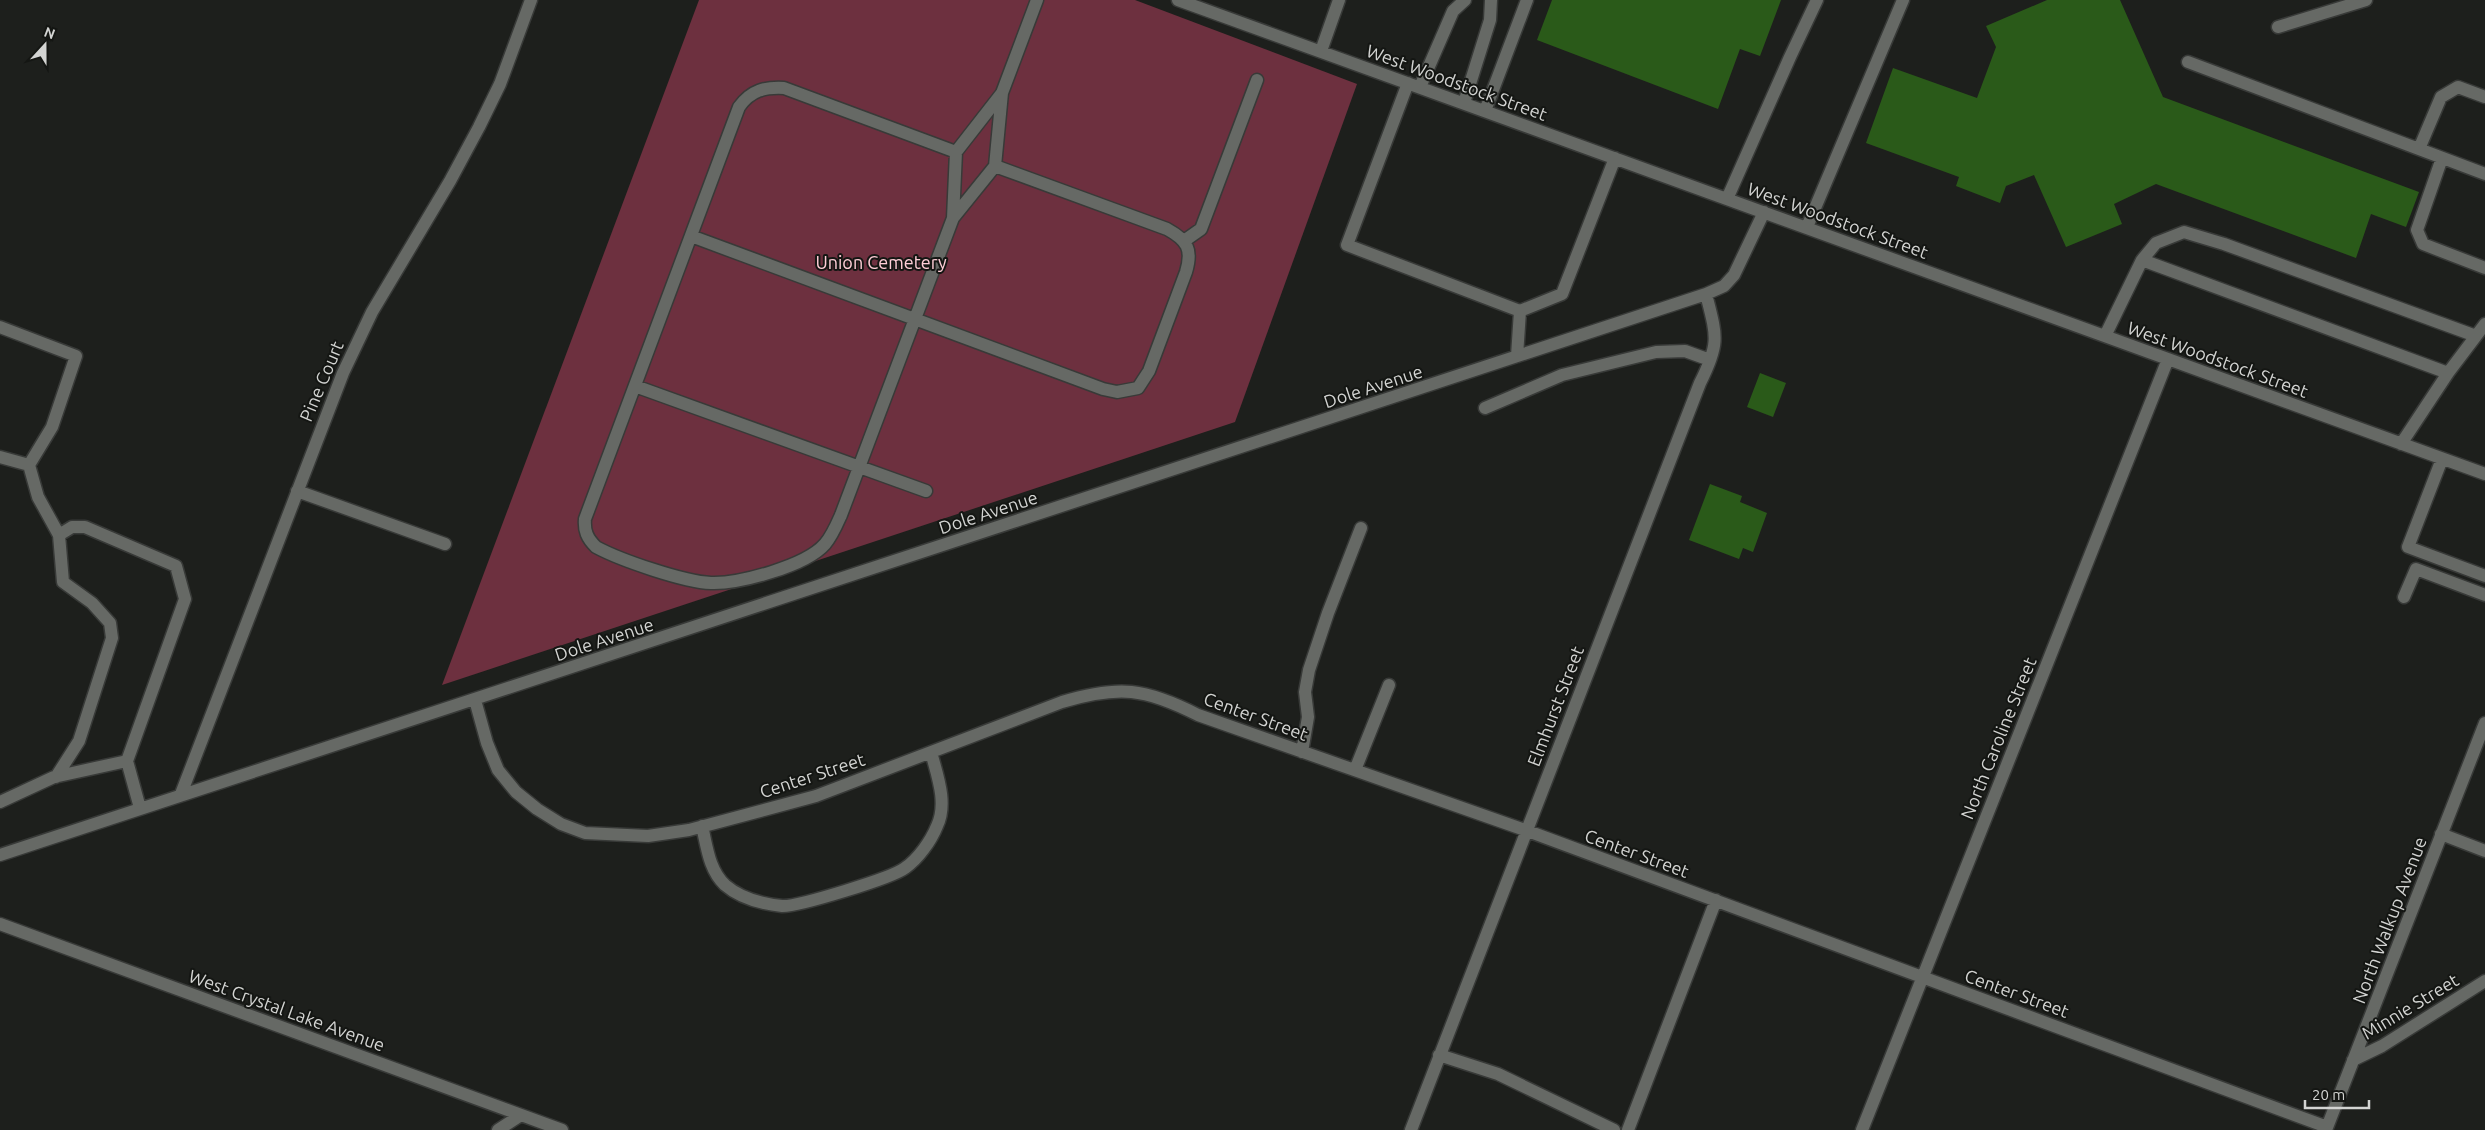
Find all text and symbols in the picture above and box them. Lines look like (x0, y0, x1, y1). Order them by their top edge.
north arrow (20, 20, 70, 70)
text: N (42, 24, 57, 42)
street label: West Woodstock Street (1364, 40, 1550, 124)
street label: West Woodstock Street (1745, 178, 1931, 262)
park label: Union Cemetery (815, 252, 947, 272)
street label: West Woodstock Street (2125, 317, 2311, 401)
street label: Pine Court (295, 338, 347, 424)
street label: Dole Avenue (1321, 361, 1425, 411)
street label: Dole Avenue (936, 487, 1040, 537)
street label: Dole Avenue (552, 614, 656, 664)
street label: Elmhurst Street (1523, 643, 1587, 769)
street label: North Caroline Street (1956, 654, 2040, 822)
street label: Center Street (1201, 688, 1311, 744)
street label: Center Street (757, 749, 867, 801)
street label: Center Street (1582, 825, 1692, 881)
street label: North Walkup Avenue (2348, 834, 2430, 1006)
street label: West Crystal Lake Avenue (186, 965, 388, 1055)
street label: Center Street (1962, 965, 2072, 1021)
street label: Minnie Street (2358, 969, 2462, 1043)
scale bar (2305, 1078, 2369, 1110)
text: 20 m (2312, 1086, 2345, 1103)

